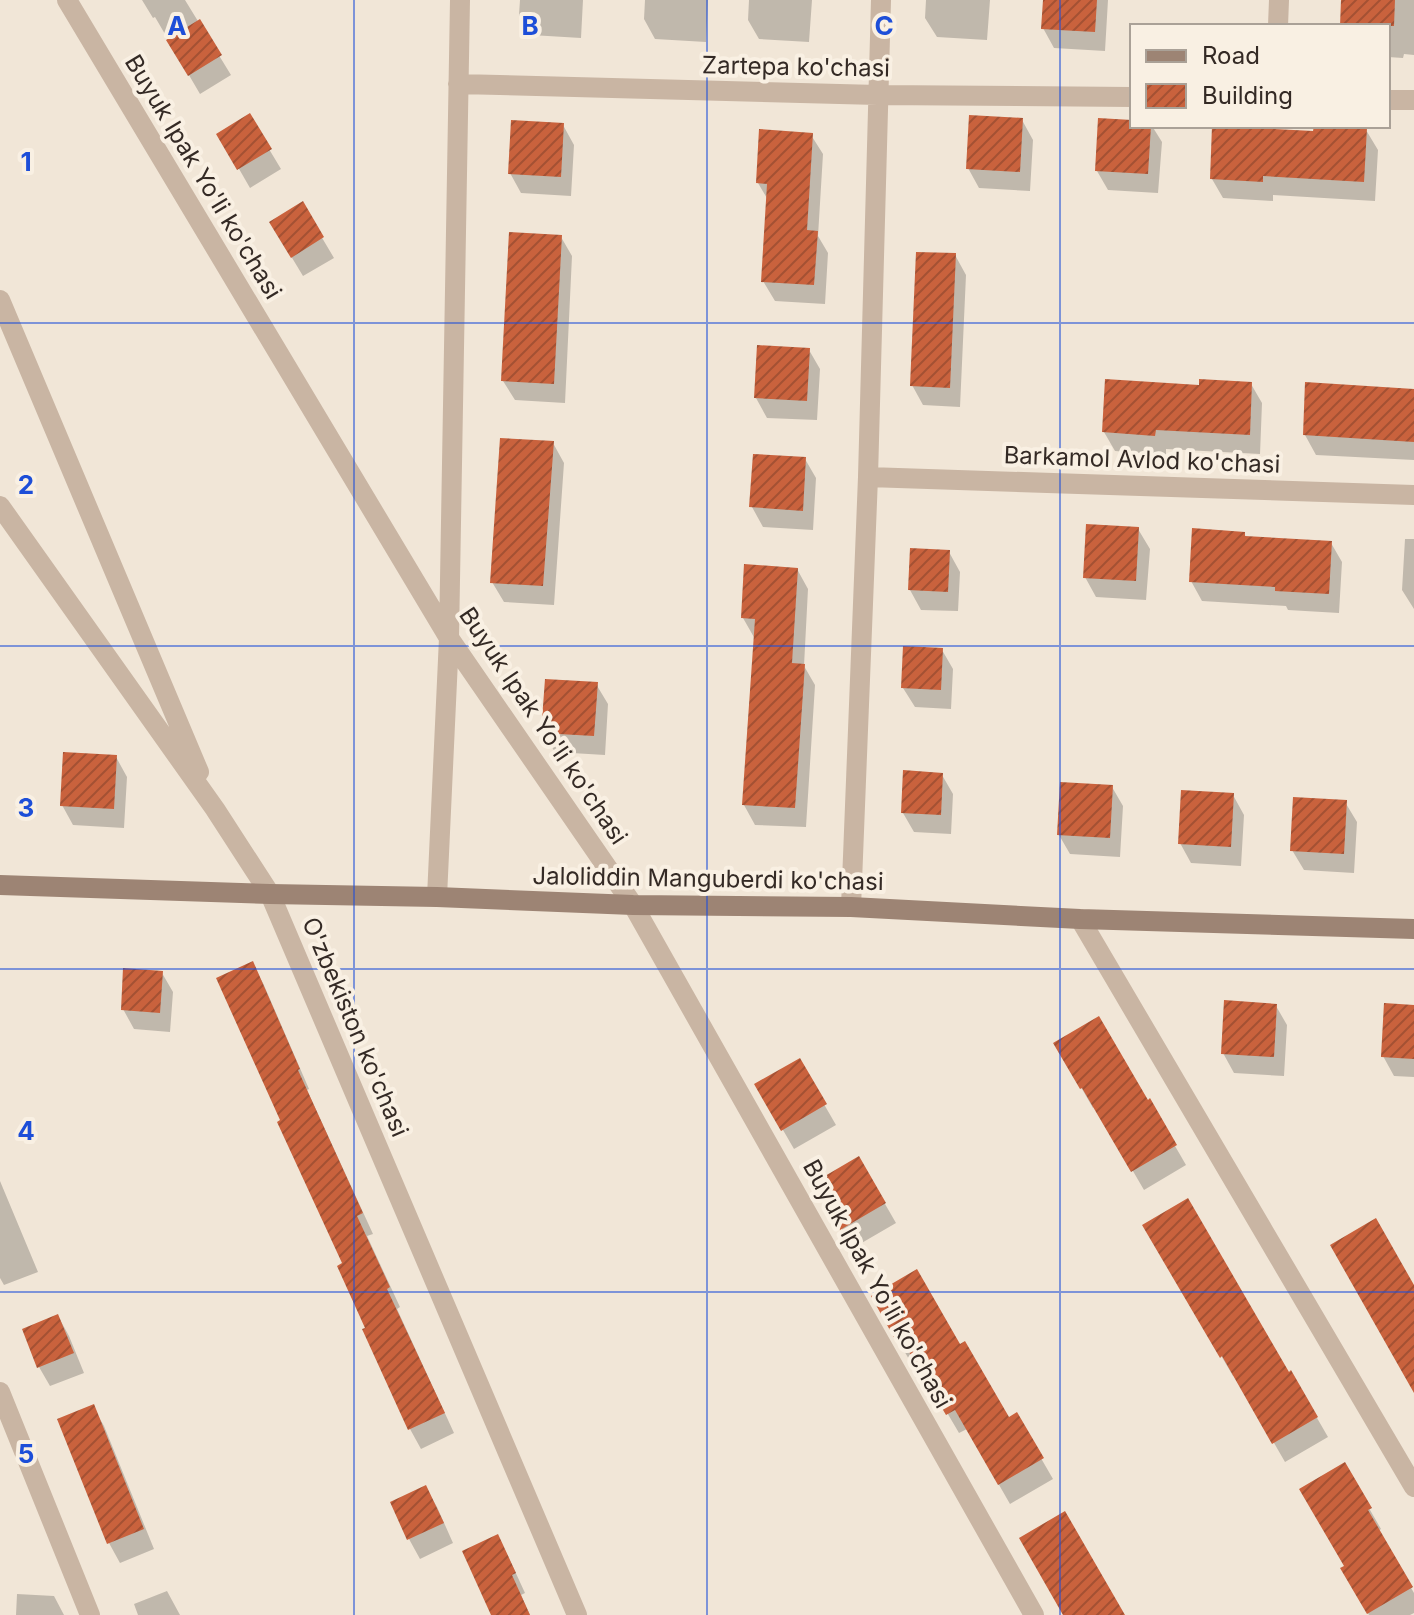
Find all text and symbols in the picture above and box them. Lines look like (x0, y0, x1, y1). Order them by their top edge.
text: A (167, 10, 187, 41)
text: B (521, 10, 539, 41)
text: C (874, 10, 894, 41)
legend (1130, 24, 1390, 128)
text: Road (1202, 41, 1260, 70)
street label: Buyuk Ipak Yo'li ko'chasi (119, 49, 288, 304)
street label: Zartepa ko'chasi (702, 50, 890, 83)
text: Building (1202, 81, 1293, 110)
text: 1 (20, 146, 32, 177)
street label: Barkamol Avlod ko'chasi (1003, 440, 1281, 479)
text: 2 (18, 469, 34, 500)
street label: Buyuk Ipak Yo'li ko'chasi (453, 602, 634, 850)
text: 3 (18, 792, 34, 823)
street label: Jaloliddin Manguberdi ko'chasi (532, 861, 884, 896)
street label: O'zbekiston ko'chasi (296, 913, 415, 1141)
text: 4 (17, 1115, 35, 1146)
street label: Buyuk Ipak Yo'li ko'chasi (797, 1154, 958, 1413)
text: 5 (18, 1438, 34, 1469)

